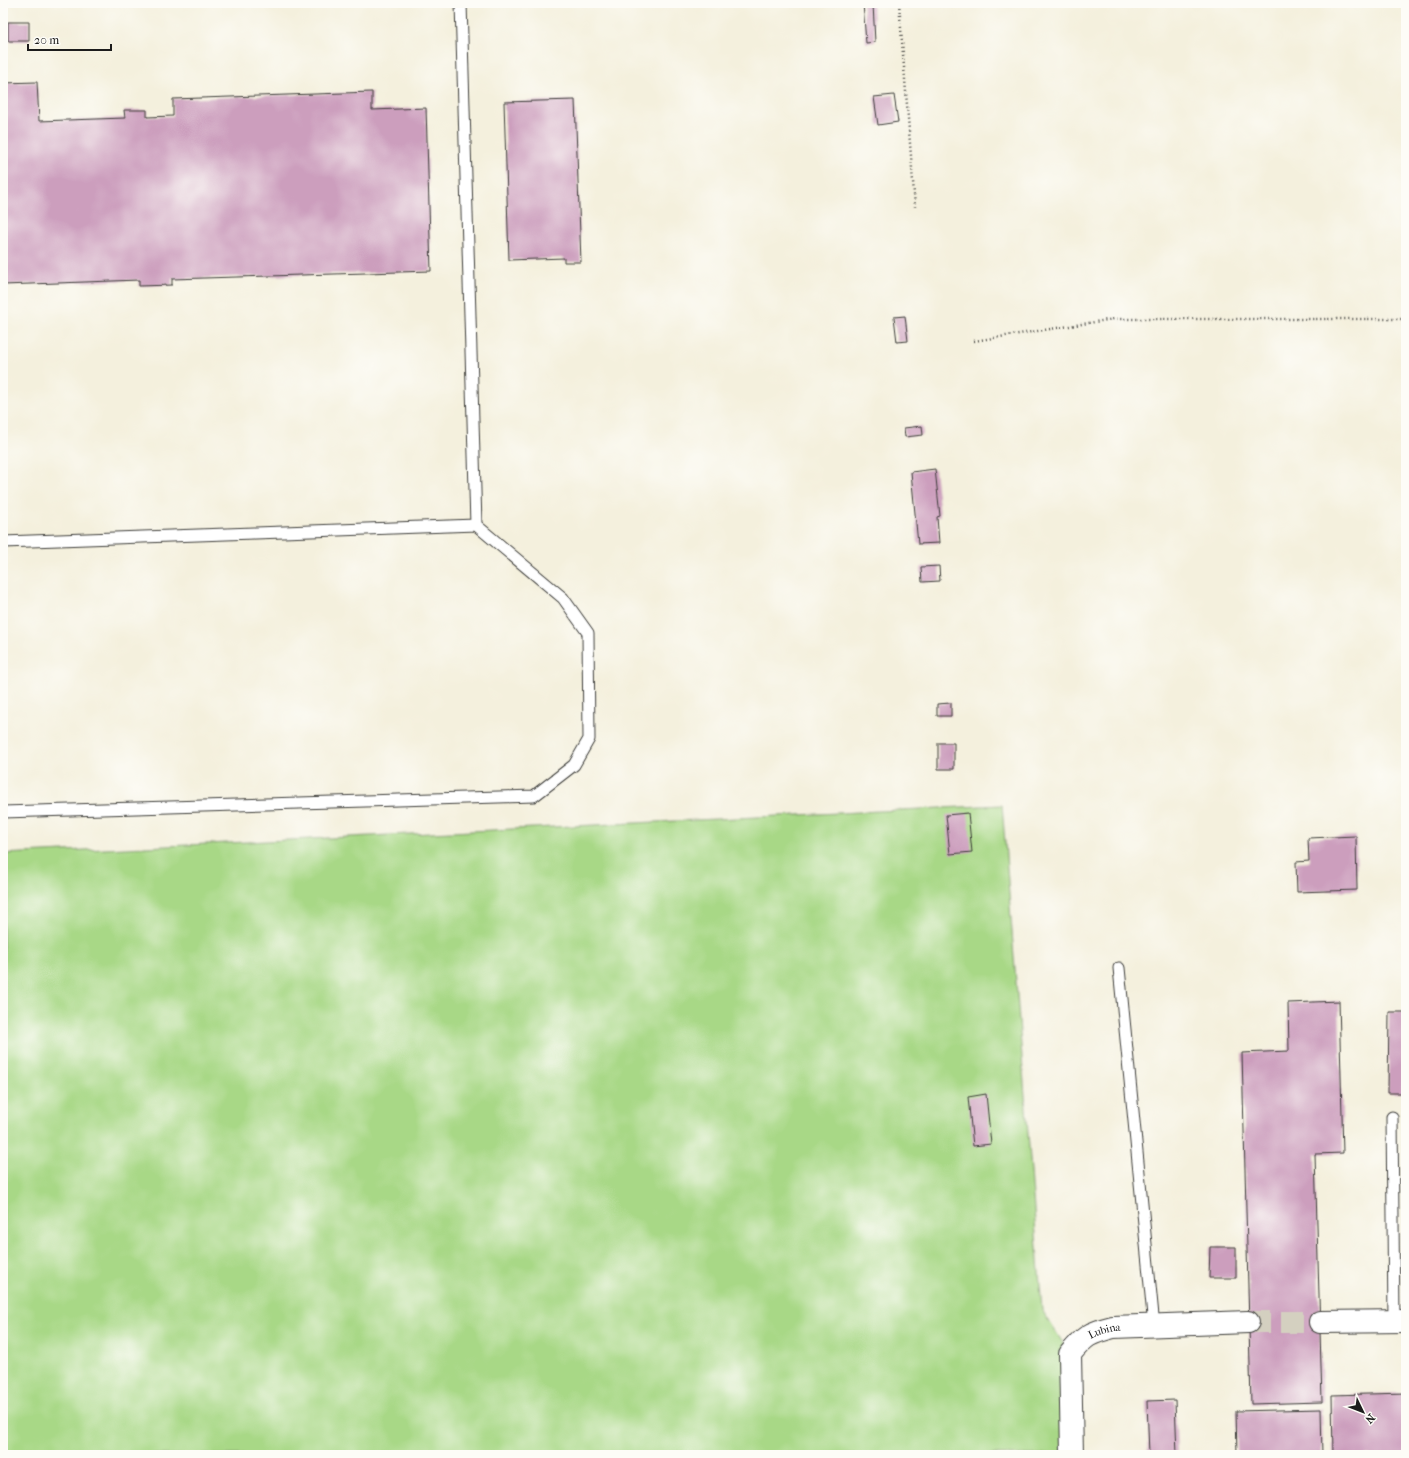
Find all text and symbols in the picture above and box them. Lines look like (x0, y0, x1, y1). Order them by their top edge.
scale bar (28, 26, 111, 52)
text: 20 m (34, 33, 59, 47)
street label: Lubina (1086, 1320, 1122, 1341)
north arrow (1343, 1392, 1383, 1432)
text: N (1362, 1411, 1378, 1426)

